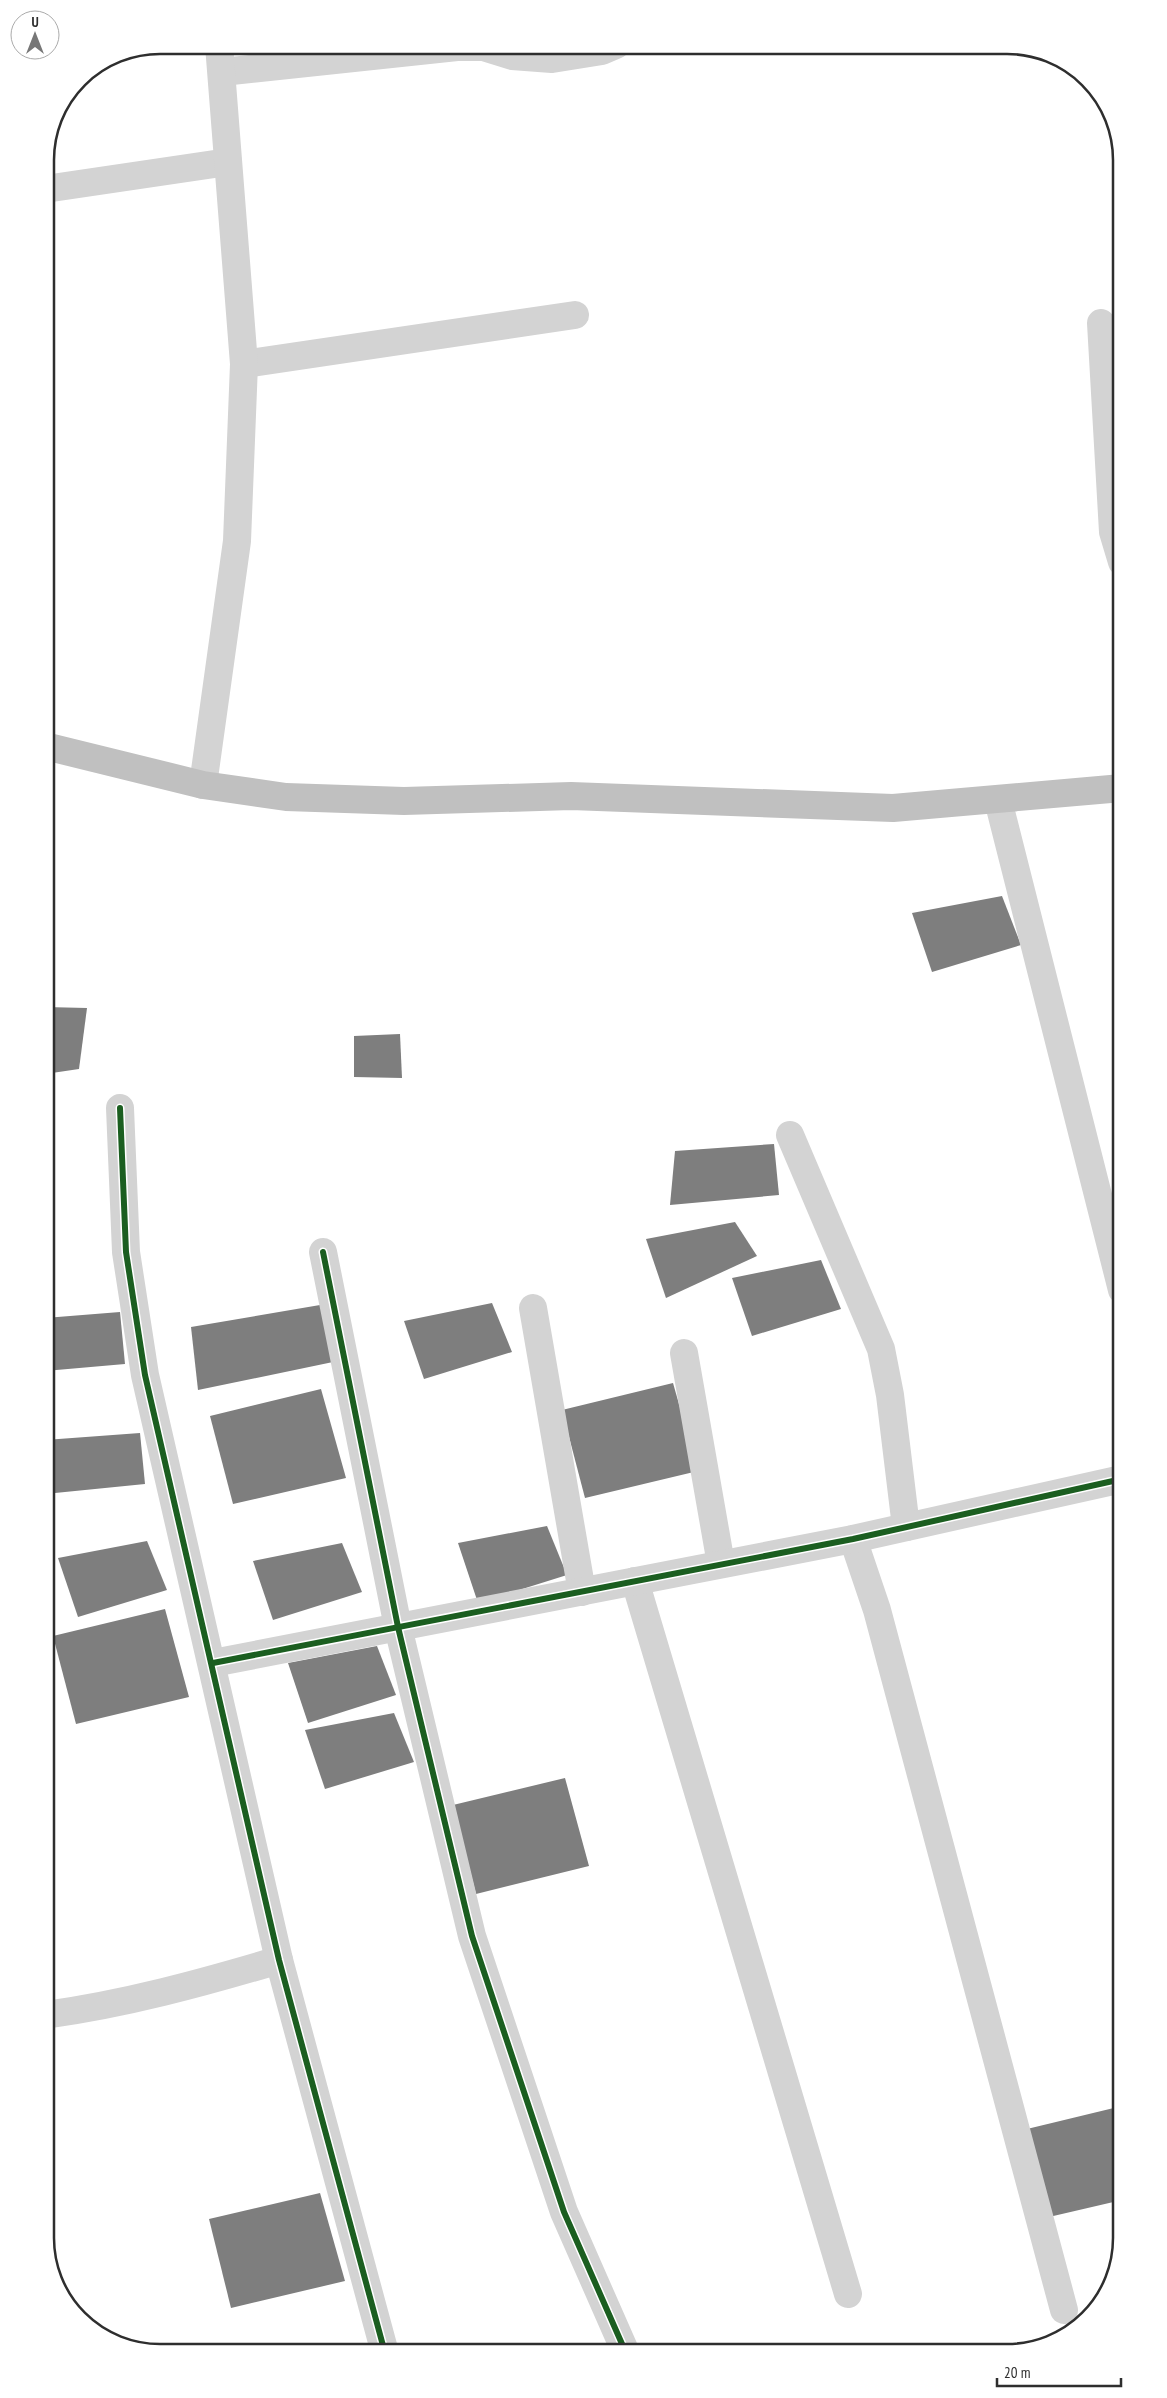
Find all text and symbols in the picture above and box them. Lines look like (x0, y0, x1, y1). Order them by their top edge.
north arrow (10, 10, 60, 60)
text: U (31, 13, 39, 31)
scale bar (997, 2356, 1121, 2388)
text: 20 m (1004, 2363, 1030, 2382)

